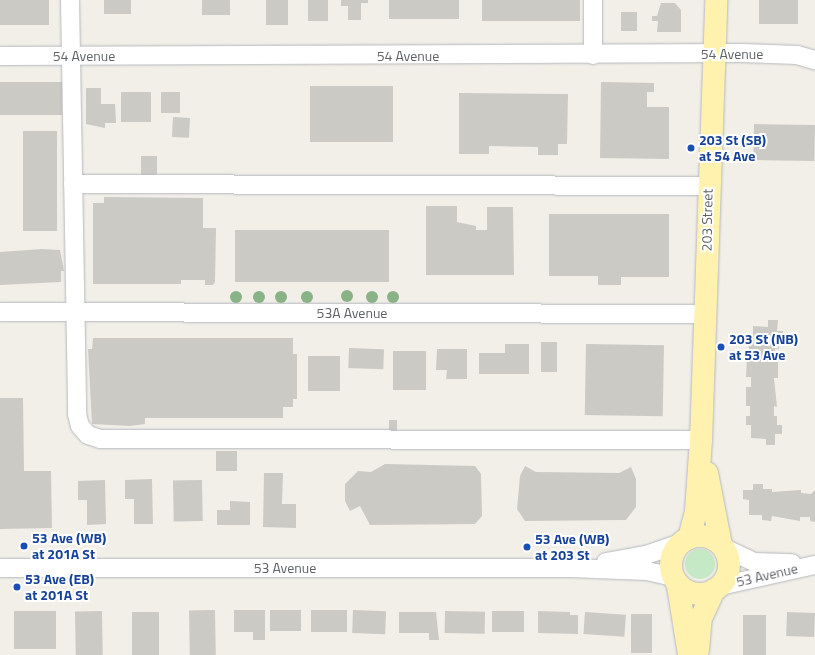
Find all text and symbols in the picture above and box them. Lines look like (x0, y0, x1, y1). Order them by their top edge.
street label: 54 Avenue (701, 46, 763, 62)
street label: 54 Avenue (53, 48, 115, 64)
street label: 54 Avenue (377, 48, 439, 64)
place label: 203 St (SB) at 54 Ave (699, 132, 766, 164)
marker: 203 St (SB) at 54 Ave (686, 143, 696, 153)
street label: 203 Street (698, 189, 716, 251)
street label: 53A Avenue (317, 305, 387, 321)
place label: 203 St (NB) at 53 Ave (729, 331, 798, 364)
marker: 203 St (NB) at 53 Ave (716, 342, 726, 352)
place label: 53 Ave (WB) at 201A St (32, 530, 106, 562)
place label: 53 Ave (WB) at 203 St (535, 531, 609, 564)
marker: 53 Ave (WB) at 201A St (19, 541, 29, 551)
marker: 53 Ave (WB) at 203 St (522, 542, 532, 552)
street label: 53 Avenue (254, 560, 316, 576)
street label: 53 Avenue (735, 560, 799, 590)
place label: 53 Ave (EB) at 201A St (25, 571, 94, 604)
marker: 53 Ave (EB) at 201A St (12, 582, 22, 592)

